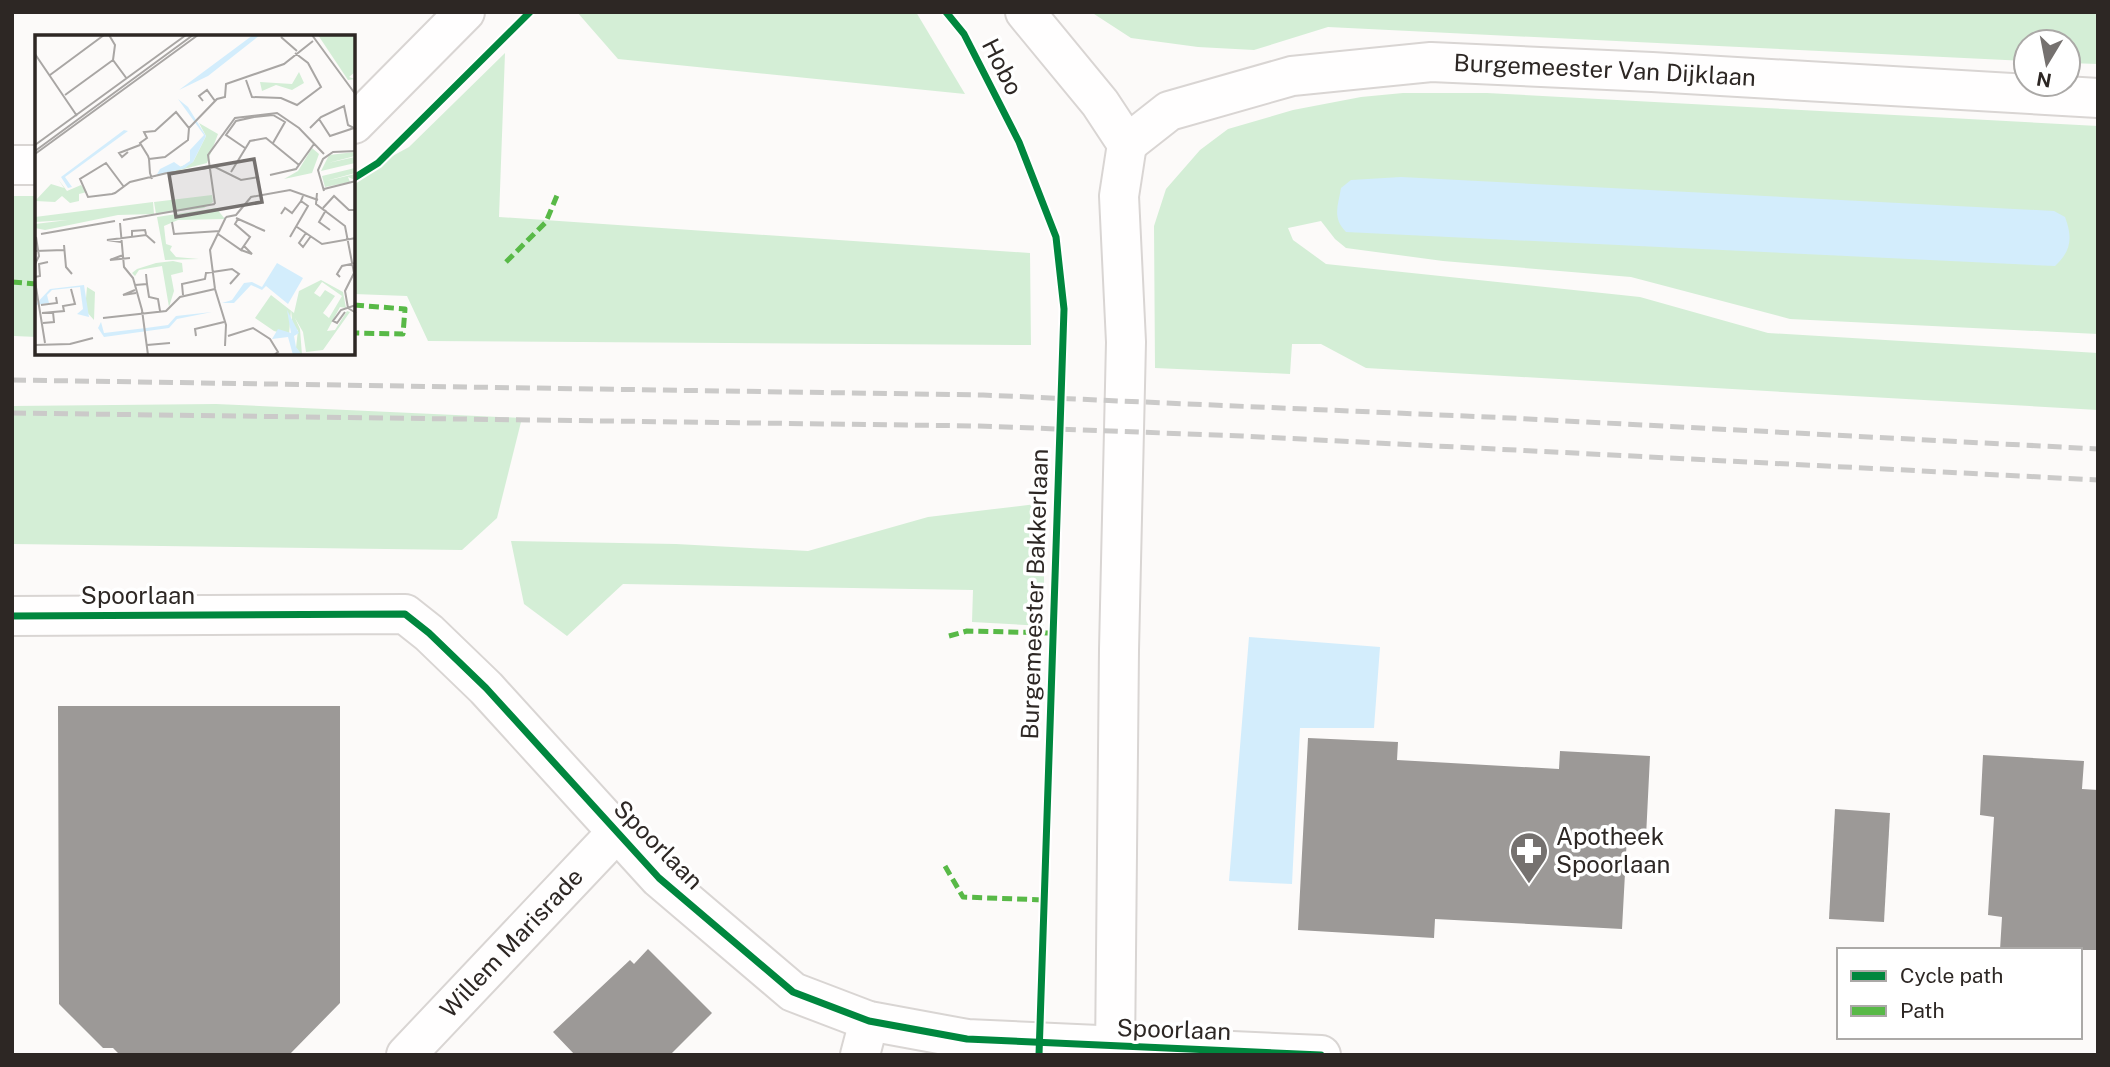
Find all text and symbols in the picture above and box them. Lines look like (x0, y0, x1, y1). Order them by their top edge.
north arrow (2012, 28, 2082, 98)
street label: Hobo (977, 34, 1029, 99)
inset map (35, 35, 355, 355)
street label: Burgemeester Van Dijklaan (1453, 48, 1757, 91)
text: N (2035, 68, 2053, 92)
street label: Burgemeester Bakkerlaan (1015, 448, 1053, 740)
street label: Spoorlaan (81, 581, 195, 609)
street label: Spoorlaan (608, 794, 709, 895)
place label: Apotheek Spoorlaan (1556, 822, 1670, 878)
pharmacy icon: Apotheek Spoorlaan (1508, 830, 1550, 885)
street label: Willem Marisrade (434, 862, 588, 1023)
legend (1837, 948, 2082, 1039)
text: Cycle path (1900, 963, 2003, 988)
text: Path (1900, 998, 1945, 1023)
street label: Spoorlaan (1116, 1013, 1232, 1045)

